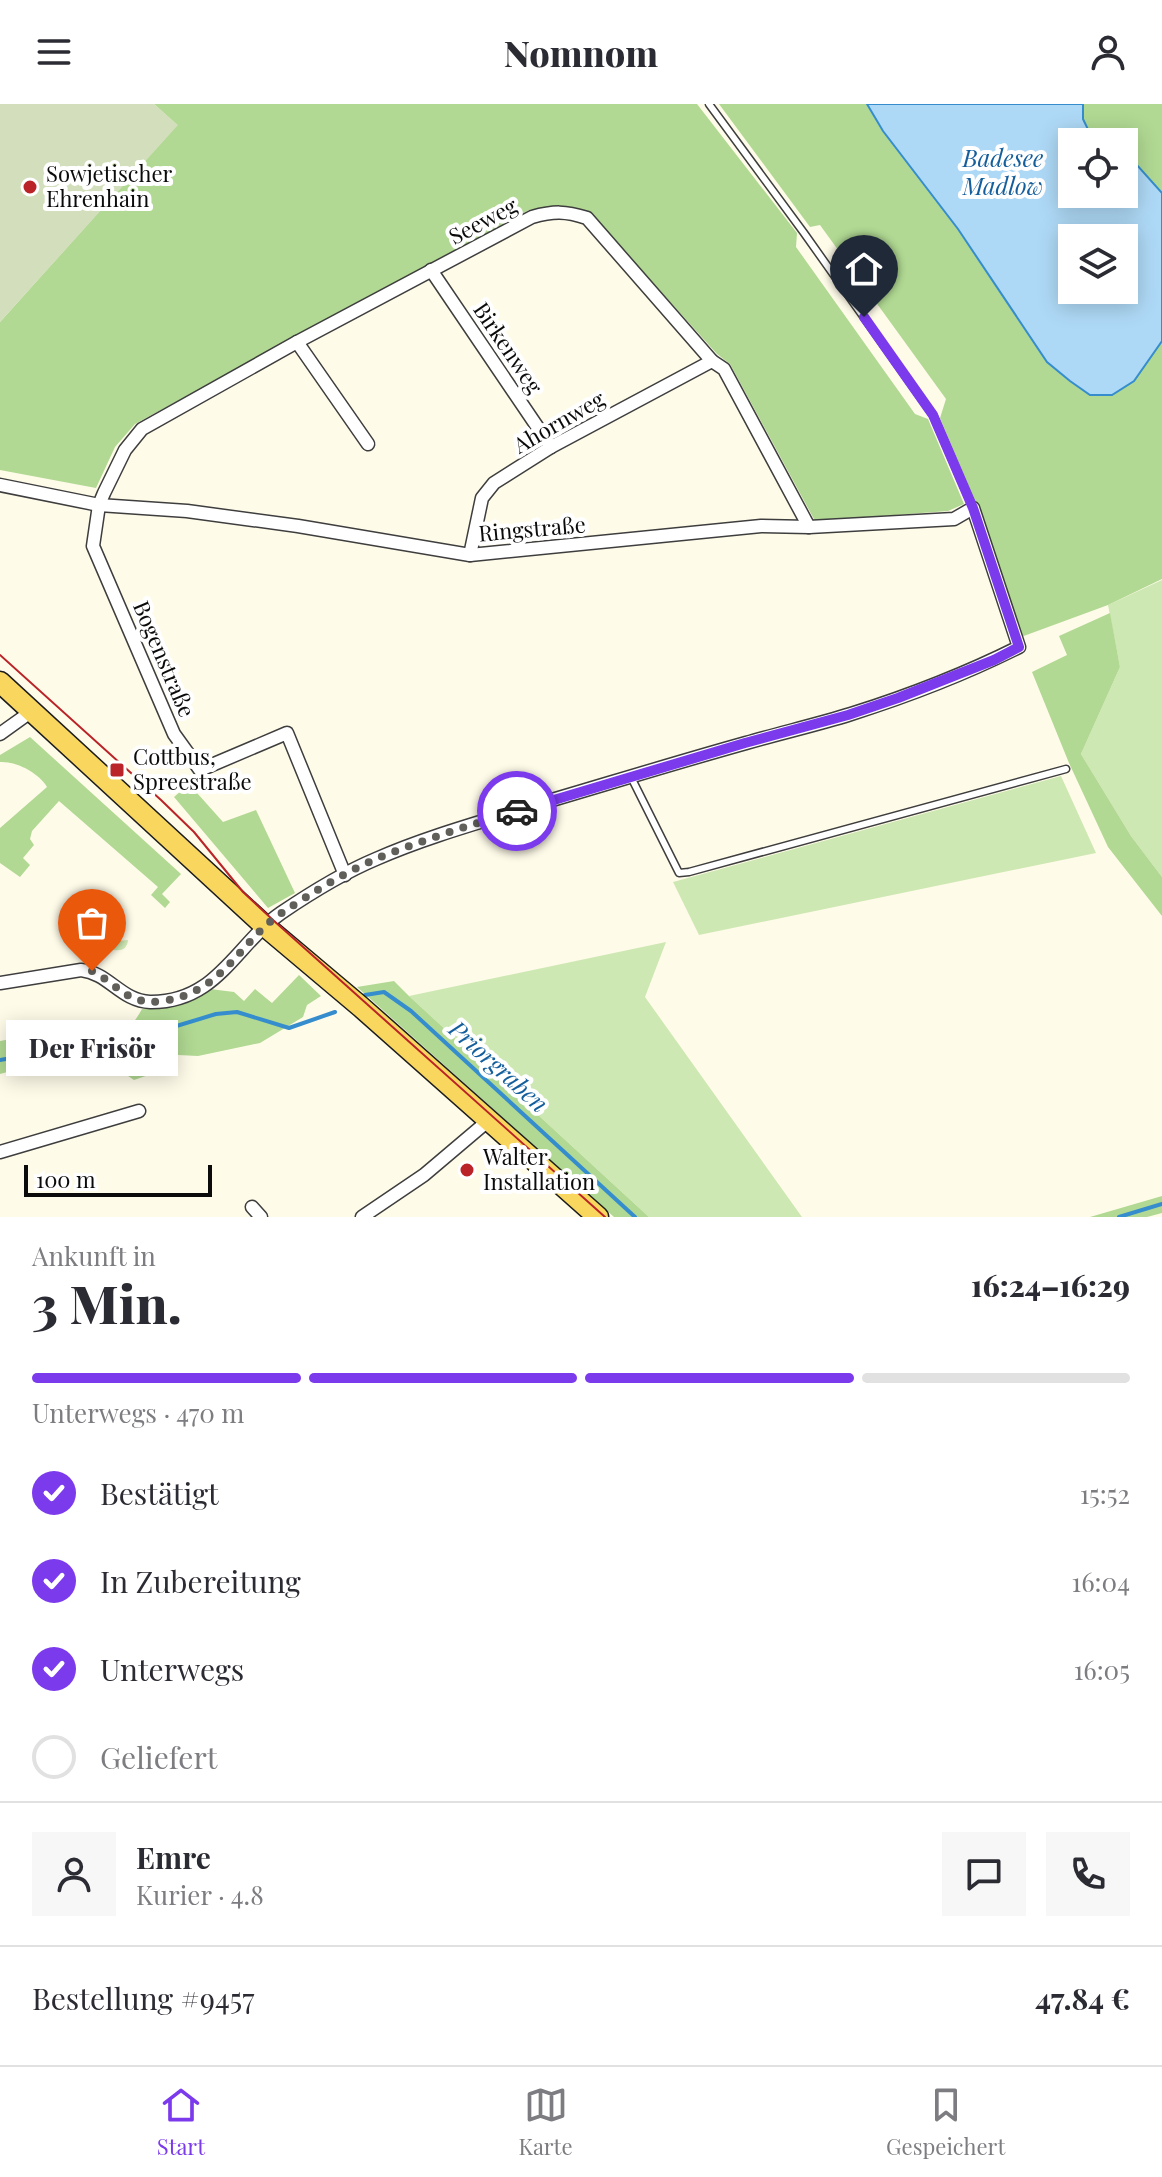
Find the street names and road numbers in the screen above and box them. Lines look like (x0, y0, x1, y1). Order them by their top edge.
street label: Seeweg (443, 189, 522, 251)
street label: Birkenweg (467, 296, 551, 399)
street label: Ahornweg (506, 383, 610, 460)
street label: Ringstraße (477, 508, 587, 548)
street label: Bogenstraße (127, 596, 203, 721)

